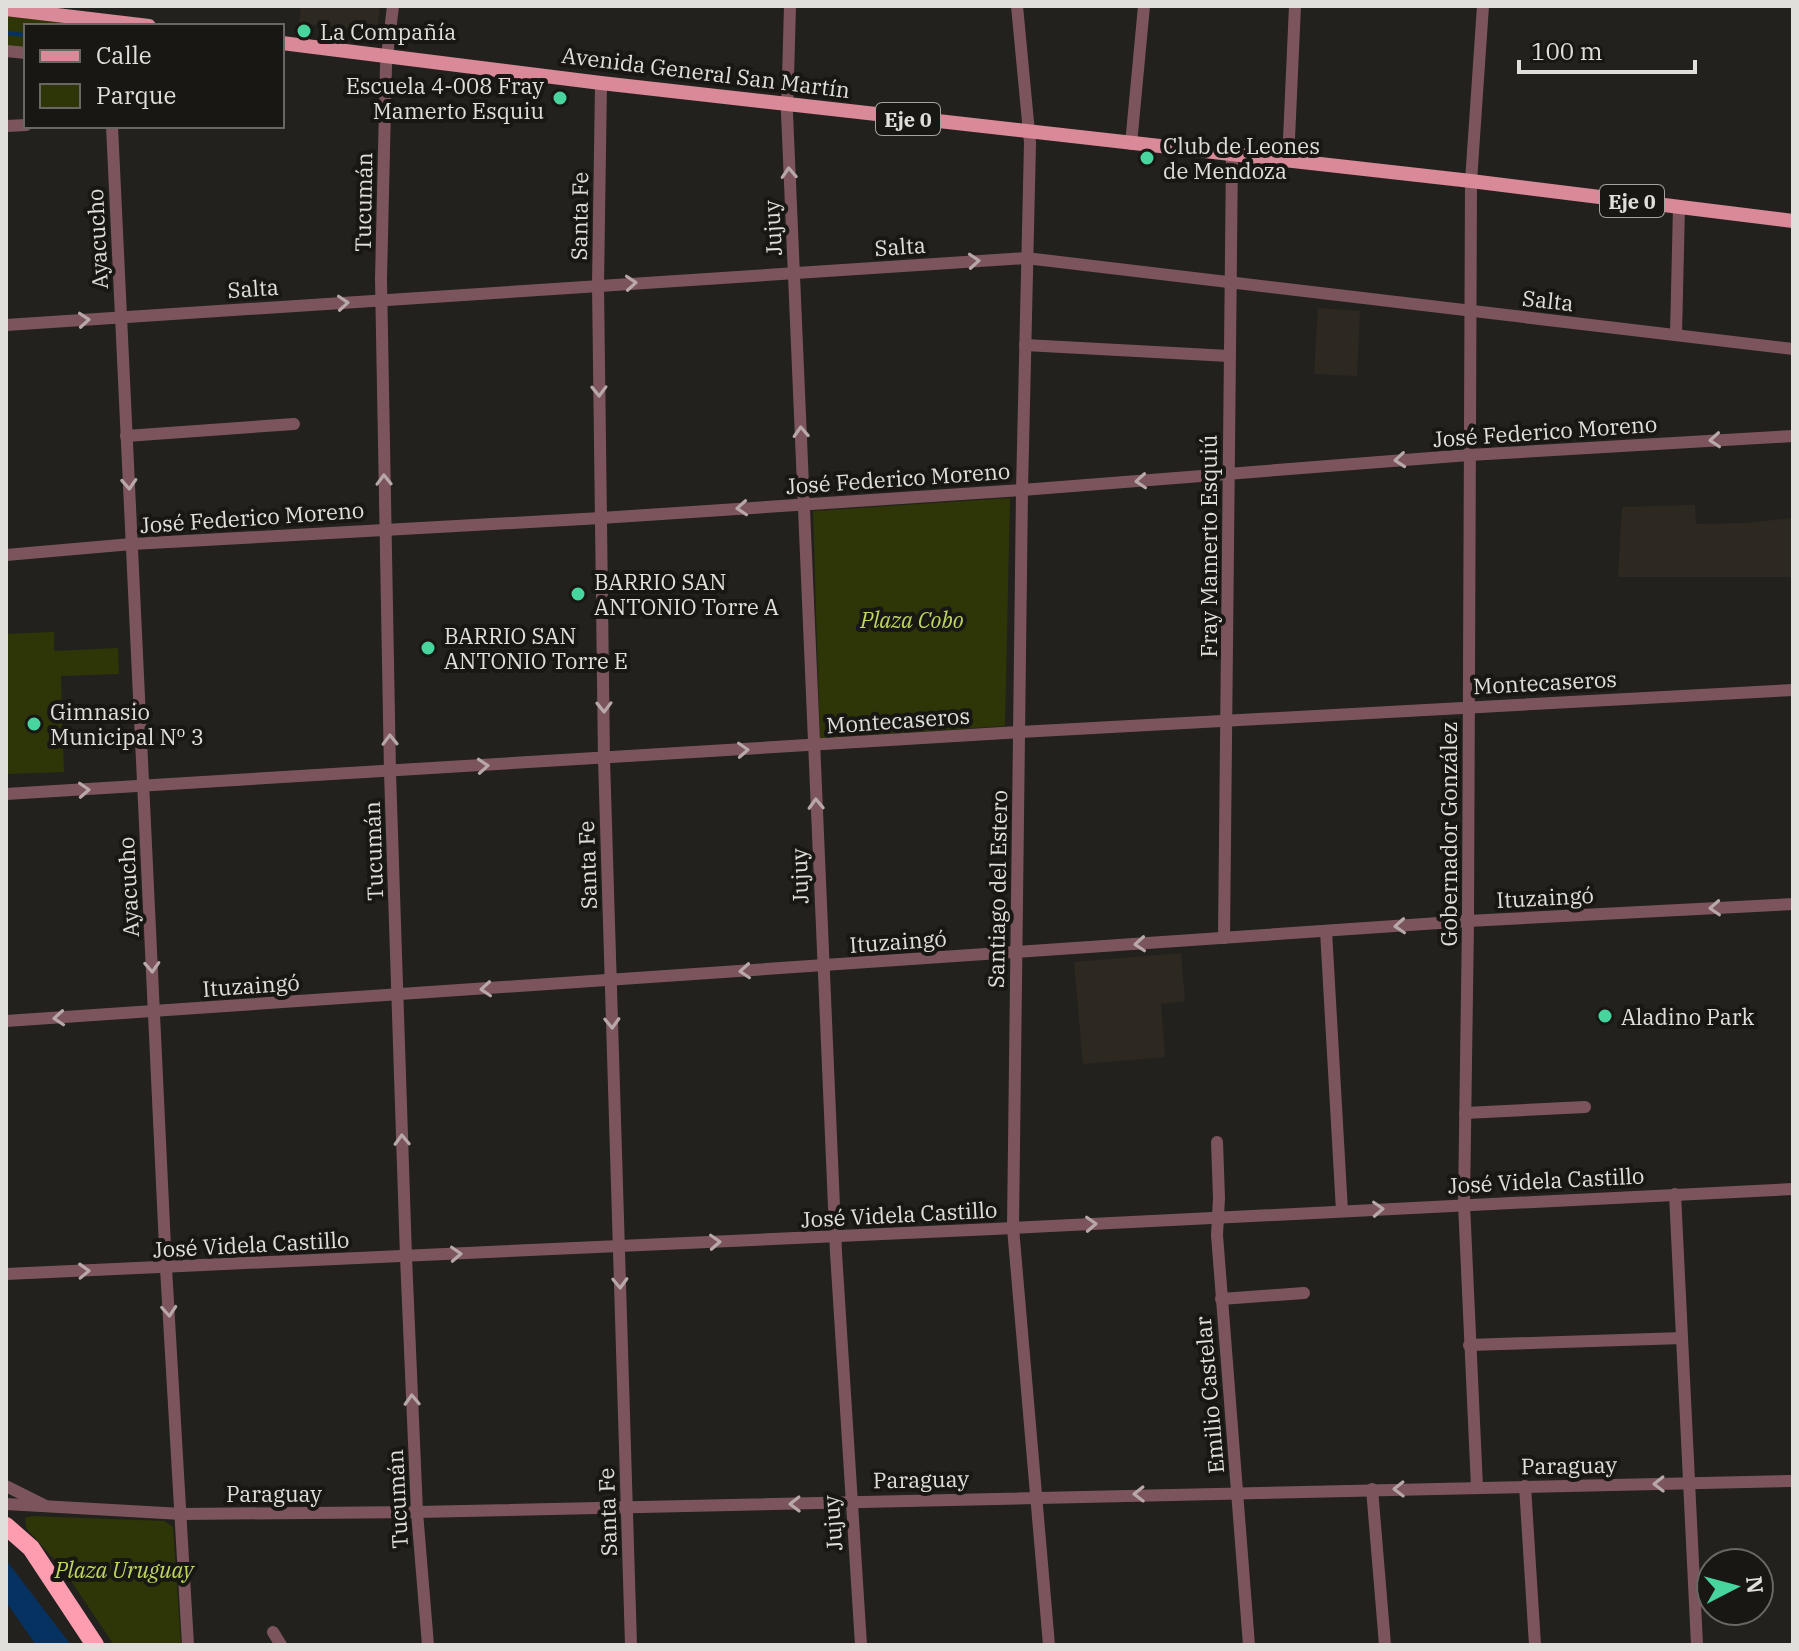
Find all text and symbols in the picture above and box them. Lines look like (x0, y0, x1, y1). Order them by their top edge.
place label: La Compañía (320, 17, 456, 46)
marker: La Compañía (295, 22, 313, 40)
legend (24, 24, 284, 128)
scale bar (1519, 24, 1695, 74)
text: 100 m (1531, 35, 1603, 67)
text: Calle (96, 39, 152, 71)
street label: Avenida General San Martín (560, 40, 852, 104)
place label: Escuela 4-008 Fray Mamerto Esquiu (346, 71, 544, 125)
text: Parque (96, 79, 176, 111)
marker: Escuela 4-008 Fray Mamerto Esquiu (551, 89, 569, 107)
road number: Eje 0 (876, 103, 940, 135)
place label: Club de Leones de Mendoza (1163, 131, 1320, 185)
marker: Club de Leones de Mendoza (1138, 149, 1156, 167)
street label: Tucumán (348, 152, 378, 252)
one-way arrow (781, 166, 798, 179)
street label: Santa Fe (564, 171, 594, 261)
road number: Eje 0 (1600, 185, 1664, 217)
street label: Ayacucho (80, 188, 114, 290)
street label: Jujuy (756, 199, 788, 257)
street label: Salta (873, 230, 927, 262)
one-way arrow (968, 253, 981, 270)
street label: Salta (226, 272, 280, 304)
one-way arrow (625, 275, 638, 292)
street label: Salta (1521, 283, 1575, 317)
one-way arrow (337, 295, 350, 312)
one-way arrow (78, 312, 91, 329)
one-way arrow (591, 385, 608, 398)
street label: José Federico Moreno (1432, 409, 1658, 453)
one-way arrow (792, 425, 809, 438)
one-way arrow (1708, 431, 1721, 448)
street label: Fray Mamerto Esquiú (1194, 435, 1223, 657)
one-way arrow (1393, 452, 1406, 469)
street label: José Federico Moreno (785, 456, 1011, 500)
one-way arrow (1134, 472, 1147, 489)
one-way arrow (375, 473, 393, 486)
one-way arrow (120, 478, 137, 491)
street label: José Federico Moreno (139, 495, 365, 539)
one-way arrow (735, 499, 748, 516)
place label: BARRIO SAN ANTONIO Torre A (594, 567, 779, 621)
marker: BARRIO SAN ANTONIO Torre A (569, 585, 587, 603)
park label: Plaza Cobo (859, 605, 964, 634)
place label: BARRIO SAN ANTONIO Torre E (444, 621, 628, 675)
marker: BARRIO SAN ANTONIO Torre E (419, 639, 437, 657)
street label: Montecaseros (1472, 664, 1618, 700)
place label: Gimnasio Municipal Nº 3 (50, 697, 204, 751)
one-way arrow (595, 701, 613, 714)
street label: Montecaseros (825, 701, 971, 739)
marker: Gimnasio Municipal Nº 3 (25, 715, 43, 733)
street label: Gobernador González (1434, 722, 1463, 946)
one-way arrow (381, 733, 398, 746)
one-way arrow (737, 742, 750, 759)
one-way arrow (477, 758, 490, 775)
one-way arrow (78, 781, 91, 798)
street label: Santiago del Estero (981, 790, 1013, 988)
one-way arrow (808, 797, 825, 810)
street label: Tucumán (357, 801, 389, 901)
street label: Santa Fe (571, 820, 603, 910)
street label: Ayacucho (111, 836, 145, 938)
street label: Jujuy (784, 847, 814, 904)
street label: Ituzaingó (1496, 880, 1594, 914)
one-way arrow (1708, 900, 1721, 917)
one-way arrow (1393, 917, 1406, 934)
street label: Ituzaingó (848, 923, 948, 959)
one-way arrow (1133, 935, 1146, 952)
one-way arrow (143, 961, 160, 974)
one-way arrow (738, 962, 751, 979)
street label: Ituzaingó (201, 967, 301, 1003)
one-way arrow (479, 980, 492, 997)
place label: Aladino Park (1621, 1002, 1755, 1031)
marker: Aladino Park (1596, 1007, 1614, 1025)
one-way arrow (52, 1009, 65, 1026)
one-way arrow (604, 1017, 621, 1030)
one-way arrow (394, 1133, 411, 1146)
street label: José Videla Castillo (1447, 1160, 1645, 1200)
street label: José Videla Castillo (800, 1194, 998, 1234)
one-way arrow (1372, 1200, 1385, 1217)
one-way arrow (1085, 1216, 1098, 1233)
street label: José Videla Castillo (152, 1224, 350, 1264)
one-way arrow (709, 1234, 722, 1251)
one-way arrow (450, 1246, 463, 1263)
one-way arrow (78, 1263, 91, 1280)
one-way arrow (612, 1277, 629, 1290)
one-way arrow (160, 1305, 177, 1318)
street label: Emilio Castelar (1188, 1315, 1230, 1475)
one-way arrow (403, 1393, 420, 1406)
street label: Tucumán (380, 1449, 414, 1549)
street label: Paraguay (1521, 1450, 1618, 1480)
street label: Paraguay (873, 1464, 970, 1494)
street label: Santa Fe (591, 1467, 623, 1557)
one-way arrow (1652, 1475, 1665, 1493)
street label: Paraguay (226, 1479, 322, 1508)
one-way arrow (1392, 1480, 1405, 1497)
one-way arrow (1132, 1486, 1145, 1503)
street label: Jujuy (816, 1494, 848, 1552)
one-way arrow (788, 1496, 801, 1513)
north arrow (1695, 1547, 1775, 1627)
park label: Plaza Uruguay (54, 1555, 195, 1584)
text: N (1740, 1575, 1771, 1595)

